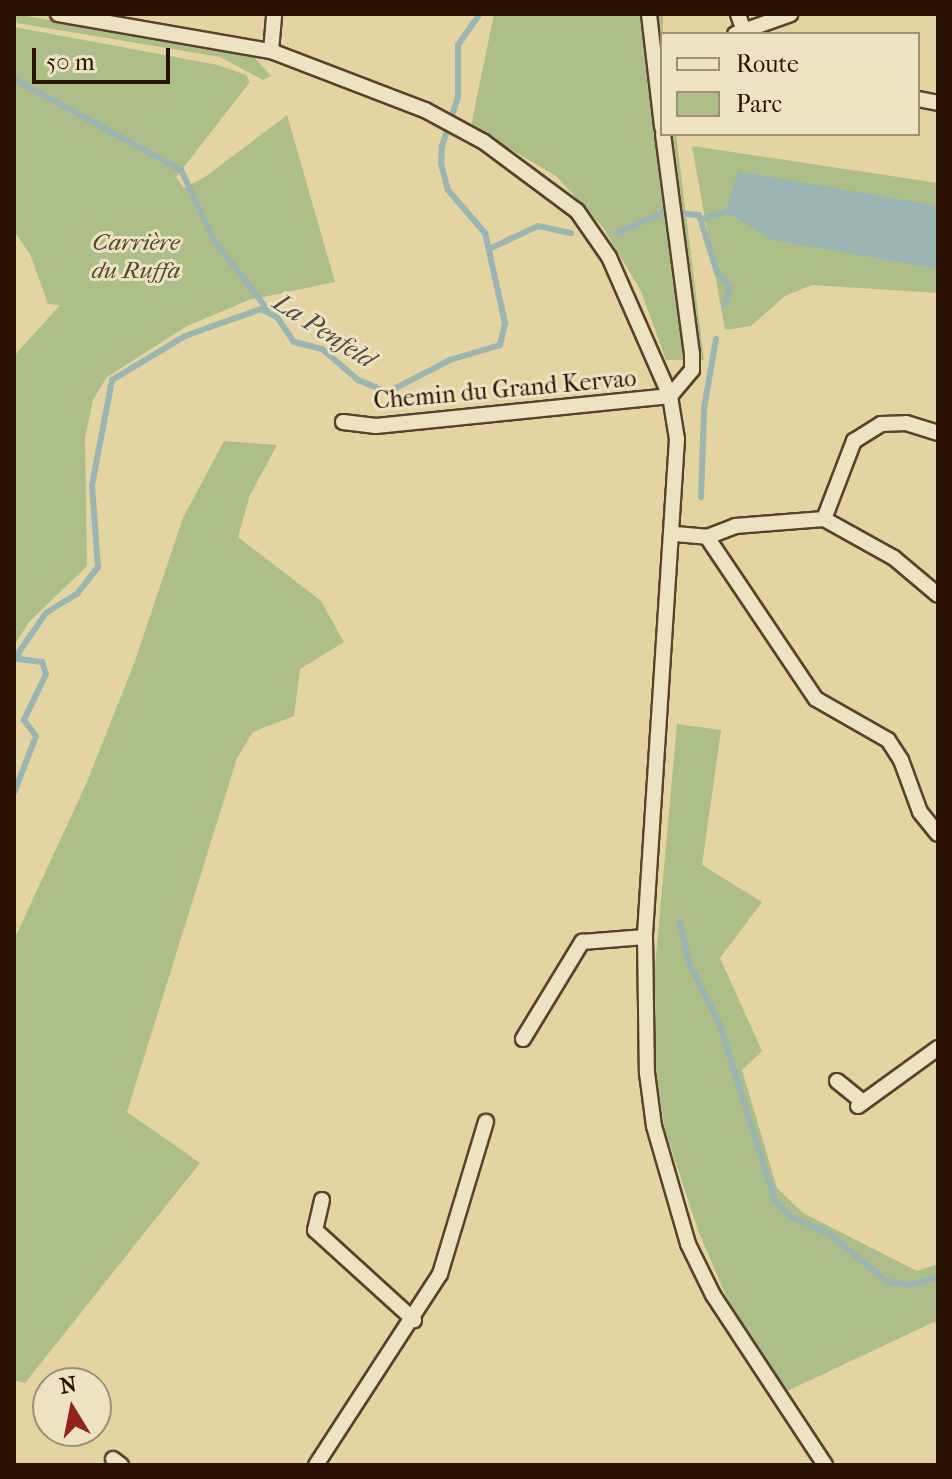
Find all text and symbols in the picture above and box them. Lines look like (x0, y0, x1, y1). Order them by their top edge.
scale bar (36, 32, 174, 82)
legend (660, 32, 920, 136)
text: 50 m (46, 48, 95, 76)
text: Route (736, 50, 799, 78)
text: Parc (736, 90, 782, 118)
park label: Carrière du Ruffa (92, 229, 180, 285)
water label: La Penfeld (267, 287, 381, 375)
street label: Chemin du Grand Kervao (372, 364, 638, 416)
north arrow (32, 1367, 112, 1447)
text: N (58, 1371, 79, 1400)

